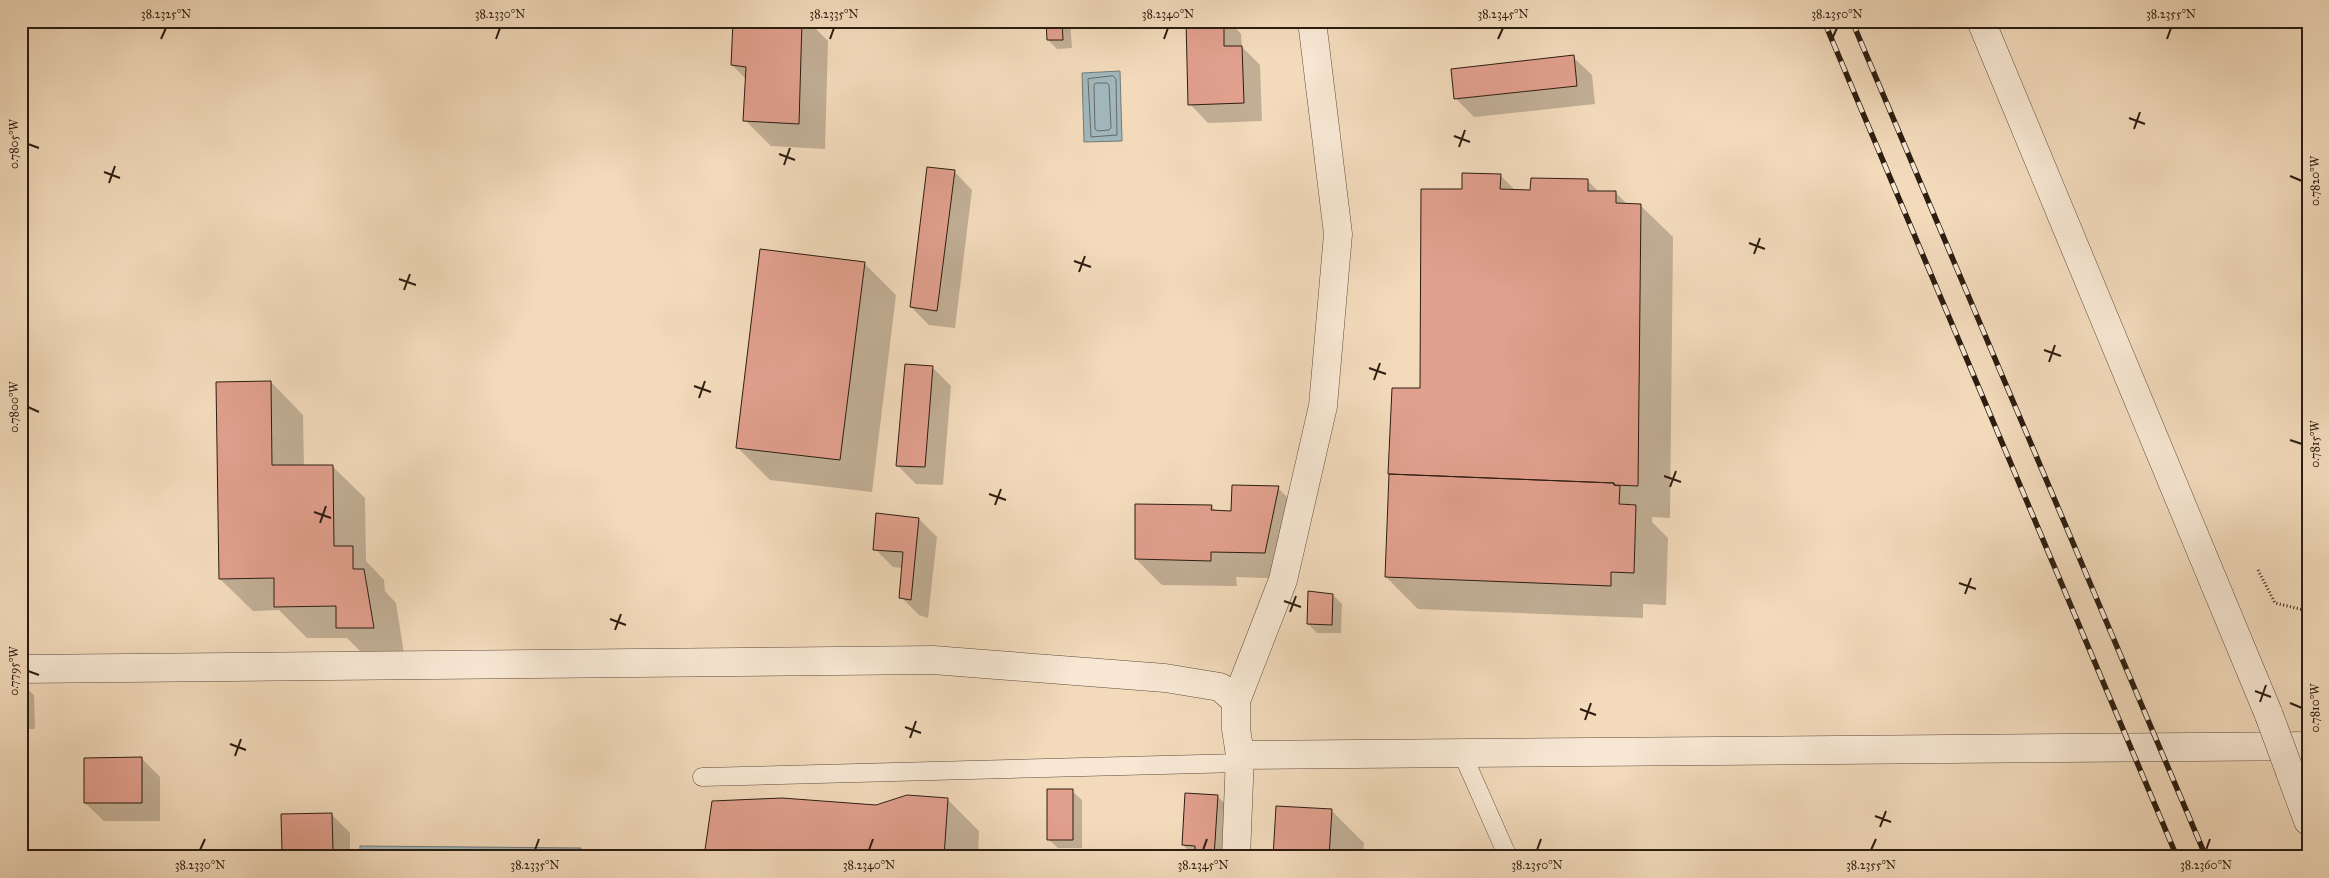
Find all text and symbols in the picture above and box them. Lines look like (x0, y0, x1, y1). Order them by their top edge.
text: 38.2325°N (141, 7, 191, 21)
text: 38.2330°N (475, 7, 525, 21)
text: 38.2335°N (809, 7, 859, 21)
text: 38.2340°N (1142, 7, 1194, 21)
text: 38.2345°N (1477, 7, 1529, 21)
text: 38.2350°N (1811, 7, 1863, 21)
text: 38.2355°N (2146, 7, 2196, 21)
text: 0.7805°W (7, 118, 21, 169)
text: 0.7820°W (2308, 155, 2322, 206)
text: 0.7800°W (7, 381, 21, 433)
text: 0.7815°W (2308, 420, 2322, 468)
text: 0.7795°W (7, 646, 21, 696)
text: 0.7810°W (2308, 683, 2322, 732)
text: 38.2330°N (175, 858, 225, 872)
text: 38.2335°N (510, 858, 560, 872)
text: 38.2340°N (843, 858, 895, 872)
text: 38.2345°N (1177, 858, 1229, 872)
text: 38.2350°N (1511, 858, 1563, 872)
text: 38.2355°N (1846, 858, 1896, 872)
text: 38.2360°N (2180, 858, 2232, 872)

